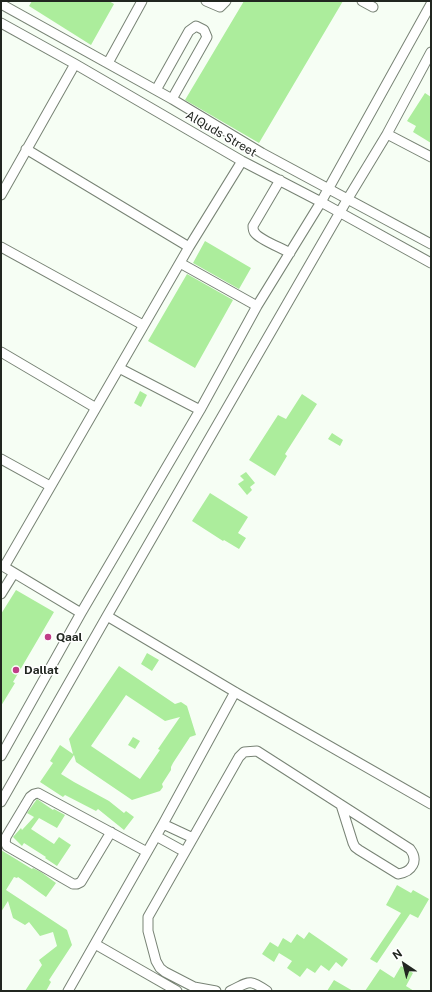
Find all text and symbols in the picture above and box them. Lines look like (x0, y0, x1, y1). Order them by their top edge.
street label: AlQuds Street (183, 108, 259, 160)
place label: Qaal (56, 630, 83, 644)
marker: Qaal (43, 632, 53, 642)
place label: Dallat (24, 663, 59, 677)
marker: Dallat (11, 665, 21, 675)
north arrow (384, 944, 424, 984)
text: N (390, 947, 404, 962)

